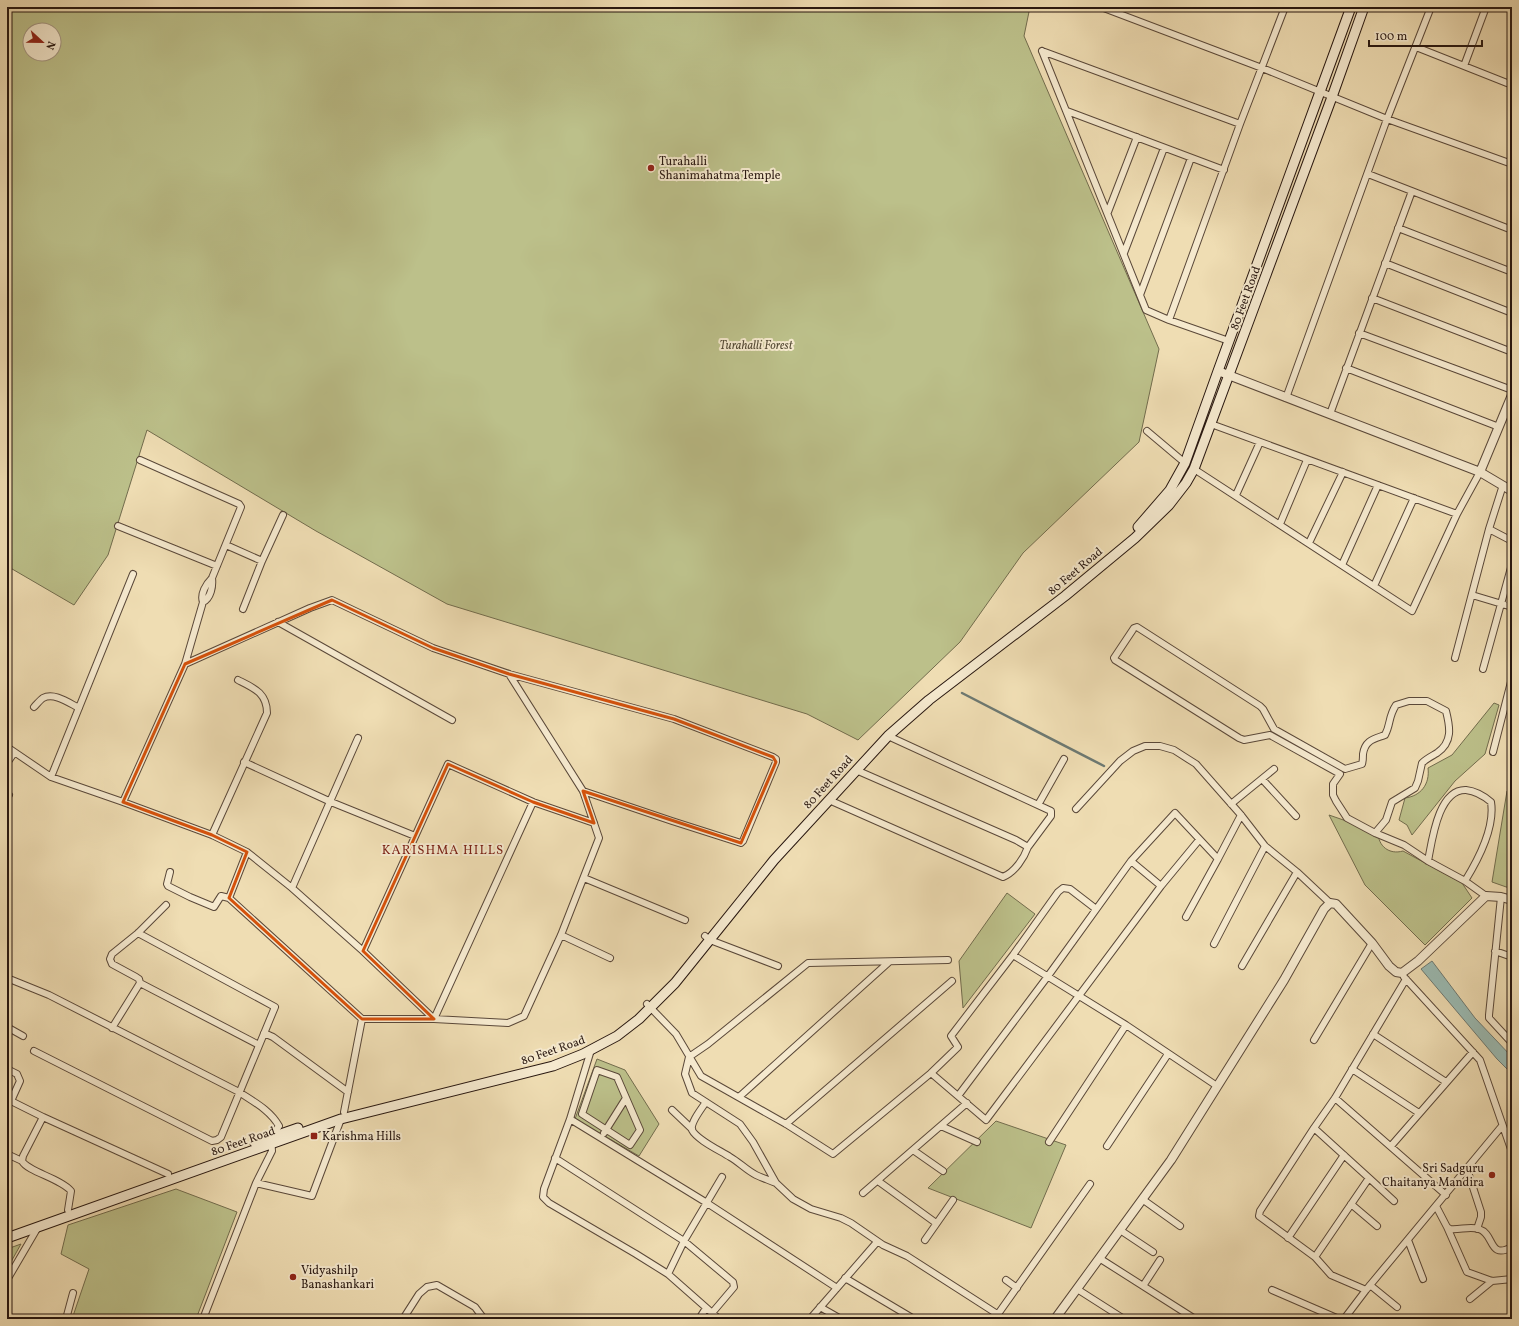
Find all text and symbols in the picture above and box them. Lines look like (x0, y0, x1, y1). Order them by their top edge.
north arrow (22, 22, 62, 62)
scale bar (1369, 22, 1482, 48)
text: 100 m (1375, 29, 1408, 45)
text: N (41, 39, 58, 52)
place label: Turahalli Shanimahatma Temple (659, 154, 781, 184)
marker: Turahalli Shanimahatma Temple (646, 163, 656, 173)
street label: 80 Feet Road (1227, 264, 1265, 333)
park label: Turahalli Forest (719, 338, 794, 354)
street label: 80 Feet Road (1045, 544, 1107, 599)
street label: 80 Feet Road (800, 752, 857, 813)
district label: KARISHMA HILLS (382, 842, 504, 860)
street label: 80 Feet Road (519, 1032, 588, 1069)
street label: 80 Feet Road (209, 1123, 278, 1160)
place label: Karishma Hills (322, 1129, 401, 1145)
marker: Karishma Hills (309, 1131, 319, 1141)
place label: Sri Sadguru Chaitanya Mandira (1382, 1161, 1484, 1191)
marker: Sri Sadguru Chaitanya Mandira (1487, 1170, 1497, 1180)
place label: Vidyashilp Banashankari (301, 1263, 375, 1293)
marker: Vidyashilp Banashankari (288, 1272, 298, 1282)

